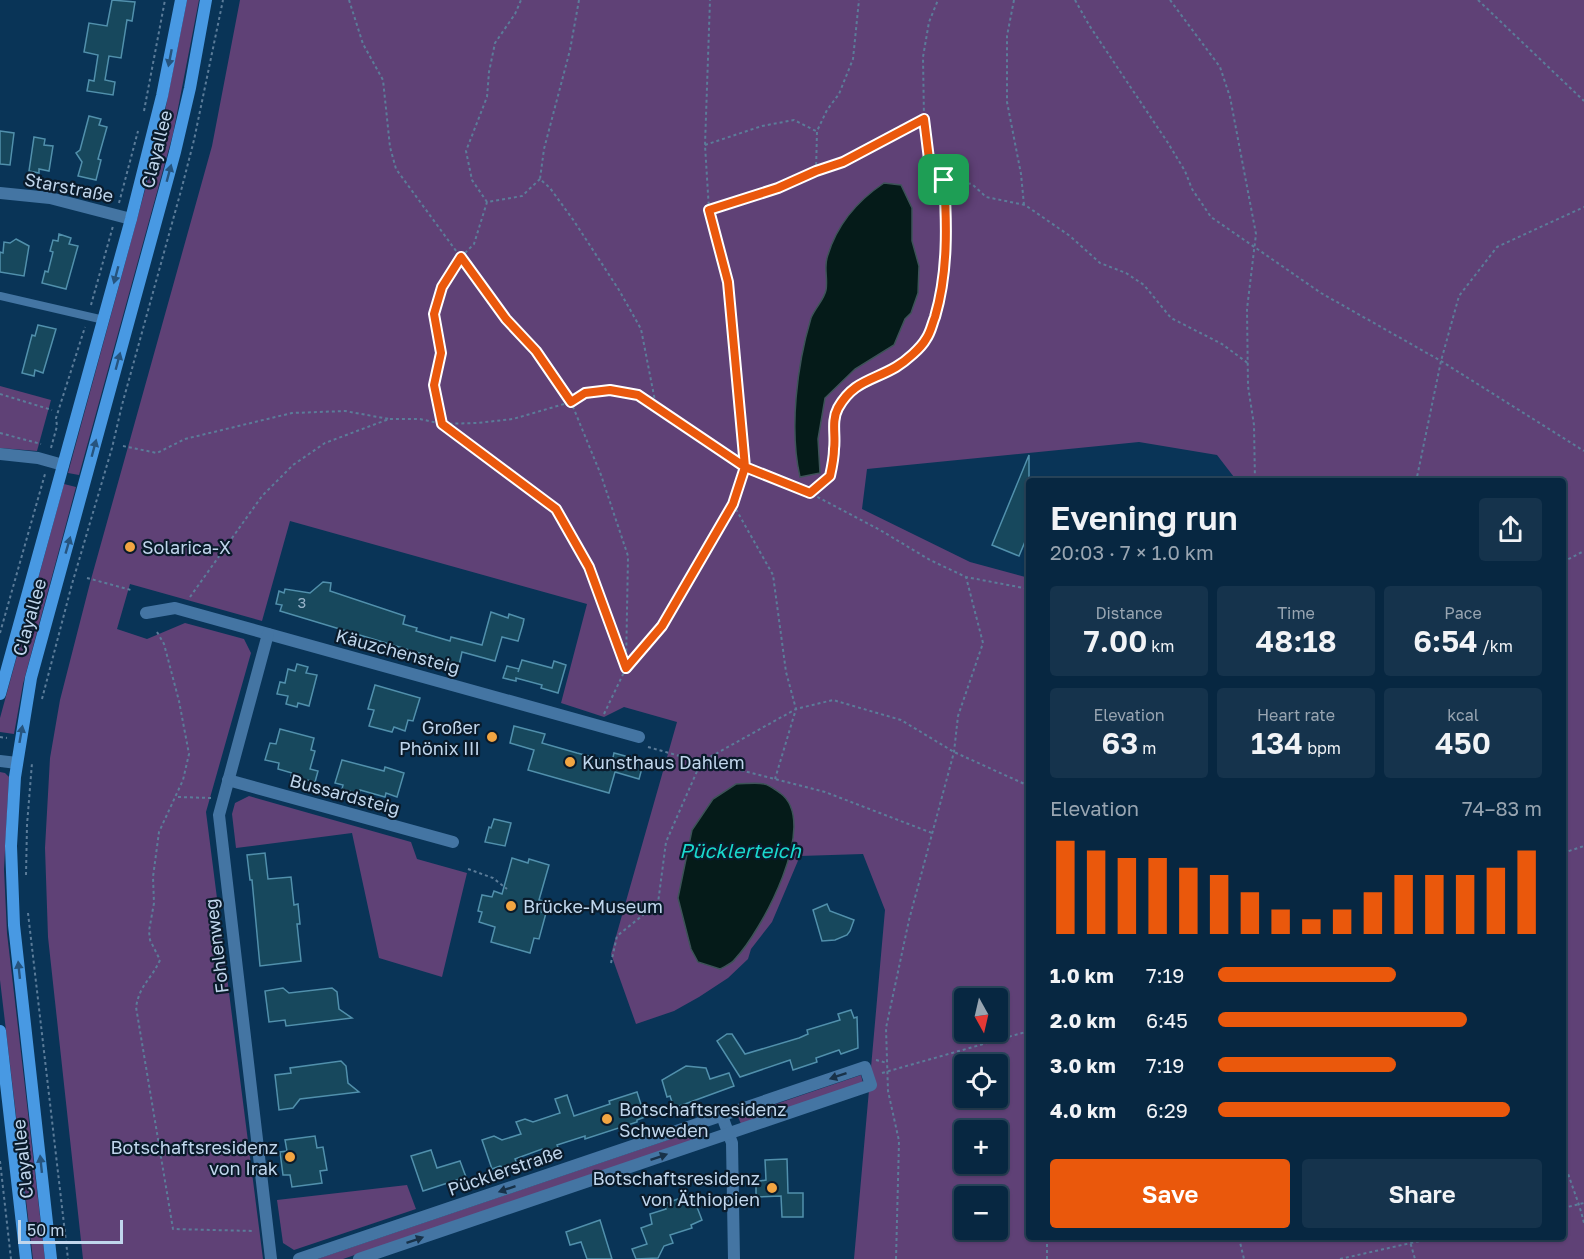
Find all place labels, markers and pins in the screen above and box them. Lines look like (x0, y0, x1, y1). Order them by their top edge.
pin (918, 154, 969, 205)
place label: Solarica-X (142, 536, 231, 558)
marker: Solarica-X (123, 540, 137, 554)
place label: Großer Phönix III (399, 716, 480, 759)
marker: Großer Phönix III (485, 730, 499, 744)
place label: Kunsthaus Dahlem (582, 751, 745, 773)
marker: Kunsthaus Dahlem (563, 755, 577, 769)
place label: Brücke-Museum (523, 895, 663, 917)
marker: Brücke-Museum (504, 899, 518, 913)
place label: Botschaftsresidenz Schweden (619, 1098, 787, 1141)
marker: Botschaftsresidenz Schweden (600, 1112, 614, 1126)
place label: Botschaftsresidenz von Irak (110, 1136, 278, 1179)
marker: Botschaftsresidenz von Irak (283, 1150, 297, 1164)
place label: Botschaftsresidenz von Äthiopien (592, 1167, 760, 1210)
marker: Botschaftsresidenz von Äthiopien (765, 1181, 779, 1195)

